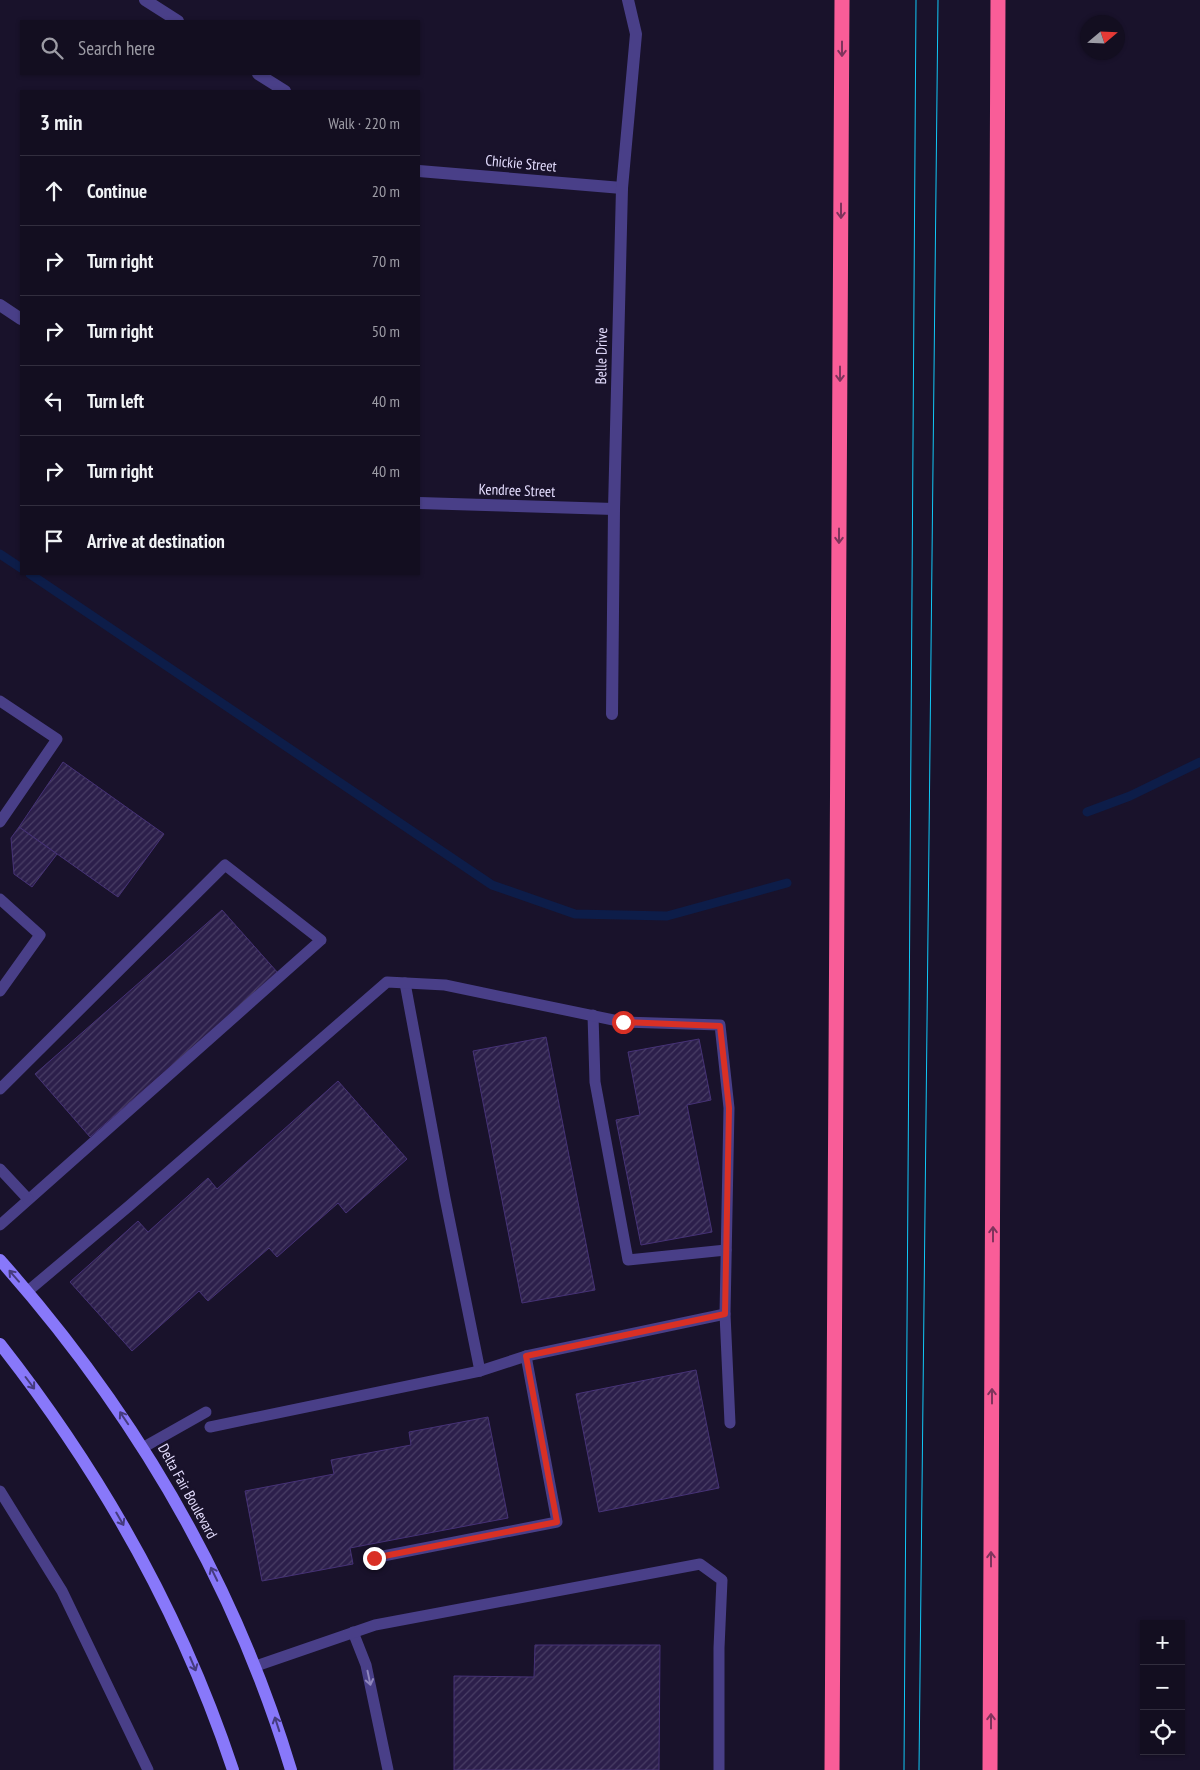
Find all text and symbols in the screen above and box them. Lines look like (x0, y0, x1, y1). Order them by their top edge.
north arrow (1080, 15, 1125, 60)
search box (20, 20, 420, 75)
icon: search (38, 34, 66, 62)
text: Search here (78, 36, 155, 60)
one-way arrow (837, 40, 847, 56)
text: 3 min (40, 109, 82, 136)
text: Walk · 220 m (328, 113, 400, 133)
street label: Chickie Street (485, 150, 557, 176)
icon: ahead (40, 177, 68, 205)
text: Continue (87, 179, 147, 203)
text: 20 m (372, 181, 400, 201)
one-way arrow (836, 202, 846, 219)
icon: right (40, 247, 68, 275)
text: Turn right (87, 249, 153, 273)
text: 70 m (372, 251, 400, 271)
icon: right (40, 317, 68, 345)
text: Turn right (87, 319, 153, 343)
text: 50 m (372, 321, 400, 341)
street label: Belle Drive (591, 327, 611, 385)
one-way arrow (835, 365, 845, 381)
icon: left (40, 387, 68, 415)
text: Turn left (87, 389, 144, 413)
text: 40 m (372, 391, 400, 411)
icon: right (40, 457, 68, 485)
text: Turn right (87, 459, 153, 483)
text: 40 m (372, 461, 400, 481)
street label: Kendree Street (478, 479, 556, 501)
icon: arrive (40, 527, 68, 555)
one-way arrow (835, 528, 844, 544)
text: Arrive at destination (87, 529, 225, 553)
route start (612, 1011, 635, 1034)
one-way arrow (988, 1226, 998, 1242)
one-way arrow (8, 1269, 20, 1282)
one-way arrow (24, 1376, 35, 1389)
one-way arrow (987, 1389, 997, 1405)
one-way arrow (119, 1411, 129, 1425)
street label: Delta Fair Boulevard (154, 1440, 222, 1542)
one-way arrow (115, 1512, 125, 1527)
route end (363, 1547, 386, 1570)
one-way arrow (986, 1551, 996, 1568)
one-way arrow (209, 1567, 218, 1582)
map controls (1140, 1620, 1185, 1755)
button: + (1140, 1620, 1185, 1665)
one-way arrow (189, 1656, 199, 1671)
button: − (1140, 1665, 1185, 1710)
one-way arrow (365, 1669, 374, 1685)
button: locate (1140, 1710, 1185, 1755)
one-way arrow (986, 1714, 995, 1730)
one-way arrow (272, 1716, 281, 1732)

